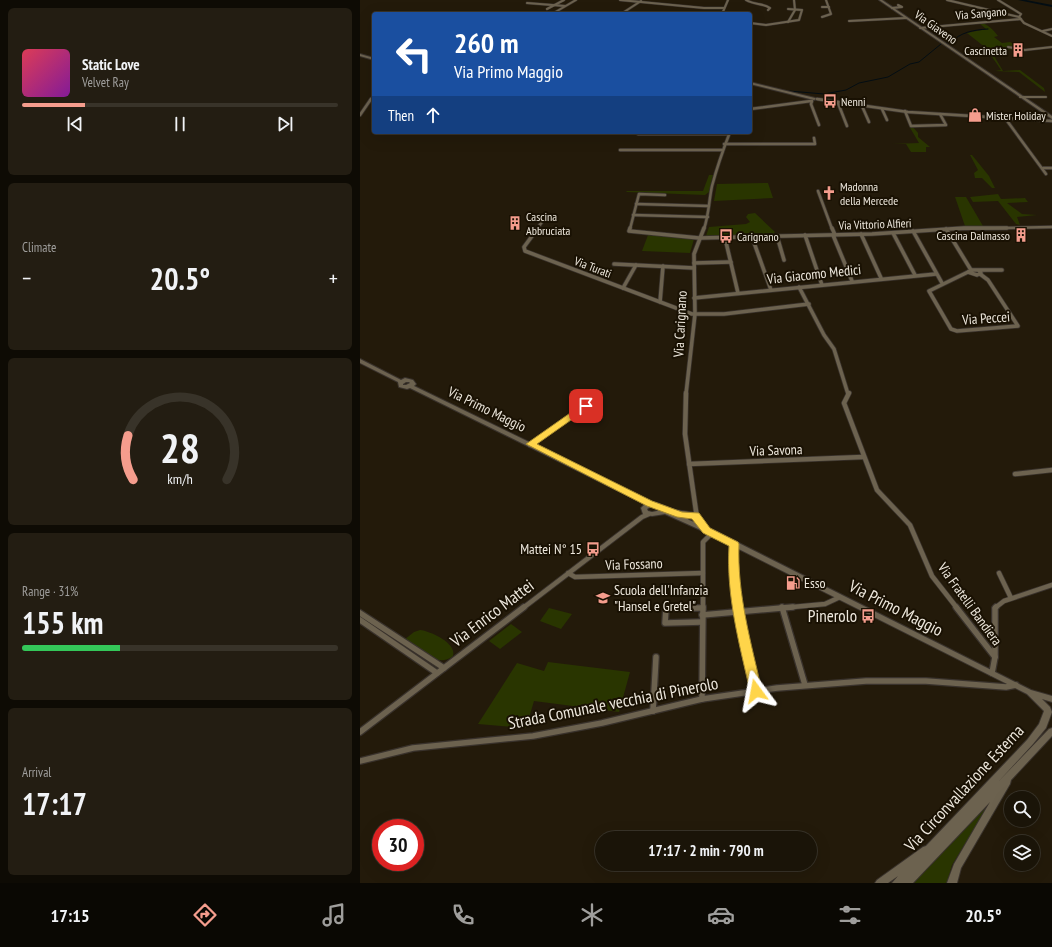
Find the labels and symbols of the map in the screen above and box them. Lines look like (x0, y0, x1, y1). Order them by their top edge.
street label: Via Sangano (954, 3, 1007, 23)
street label: Via Giaveno (911, 6, 960, 47)
building icon: Cascinetta (1010, 42, 1026, 58)
place label: Cascinetta (964, 43, 1007, 58)
bus stop icon: Nenni (822, 93, 838, 109)
place label: Nenni (841, 94, 866, 109)
shop icon: Mister Holiday (967, 107, 983, 123)
place label: Mister Holiday (986, 108, 1046, 123)
place label: Madonna della Mercede (840, 179, 898, 208)
church icon: Madonna della Mercede (821, 185, 837, 201)
place label: Cascina Abbruciata (526, 209, 571, 238)
building icon: Cascina Abbruciata (507, 215, 523, 231)
street label: Via Vittorio Alfieri (837, 215, 912, 233)
building icon: Cascina Dalmasso (1013, 227, 1029, 243)
bus stop icon: Carignano (718, 228, 734, 244)
place label: Cascina Dalmasso (937, 228, 1010, 243)
place label: Carignano (737, 229, 779, 244)
street label: Via Turati (571, 253, 614, 281)
street label: Via Giacomo Medici (765, 260, 862, 288)
street label: Via Carignano (669, 290, 691, 359)
street label: Via Peccei (960, 307, 1011, 329)
street label: Via Primo Maggio (444, 382, 529, 436)
pin (569, 389, 603, 423)
street label: Via Savona (748, 440, 803, 460)
place label: Mattei N° 15 (520, 540, 582, 558)
bus stop icon: Mattei N° 15 (585, 541, 601, 557)
street label: Via Fossano (604, 554, 663, 574)
street label: Via Fratelli Bandiera (933, 558, 1006, 649)
street label: Via Enrico Mattei (445, 574, 538, 652)
place label: Esso (804, 574, 826, 592)
street label: Via Primo Maggio (844, 574, 947, 641)
fuel station icon: Esso (785, 575, 801, 591)
place label: Scuola dell'Infanzia "Hansel e Gretel" (614, 581, 708, 615)
school or university icon: Scuola dell'Infanzia "Hansel e Gretel" (595, 590, 611, 606)
place label: Pinerolo (808, 605, 857, 627)
bus stop icon: Pinerolo (860, 608, 876, 624)
position arrow (735, 670, 777, 712)
street label: Strada Comunale vecchia di Pinerolo (506, 672, 720, 734)
street label: Via Circonvallazione Esterna (899, 720, 1028, 857)
speed limit sign: 30 (372, 819, 424, 871)

